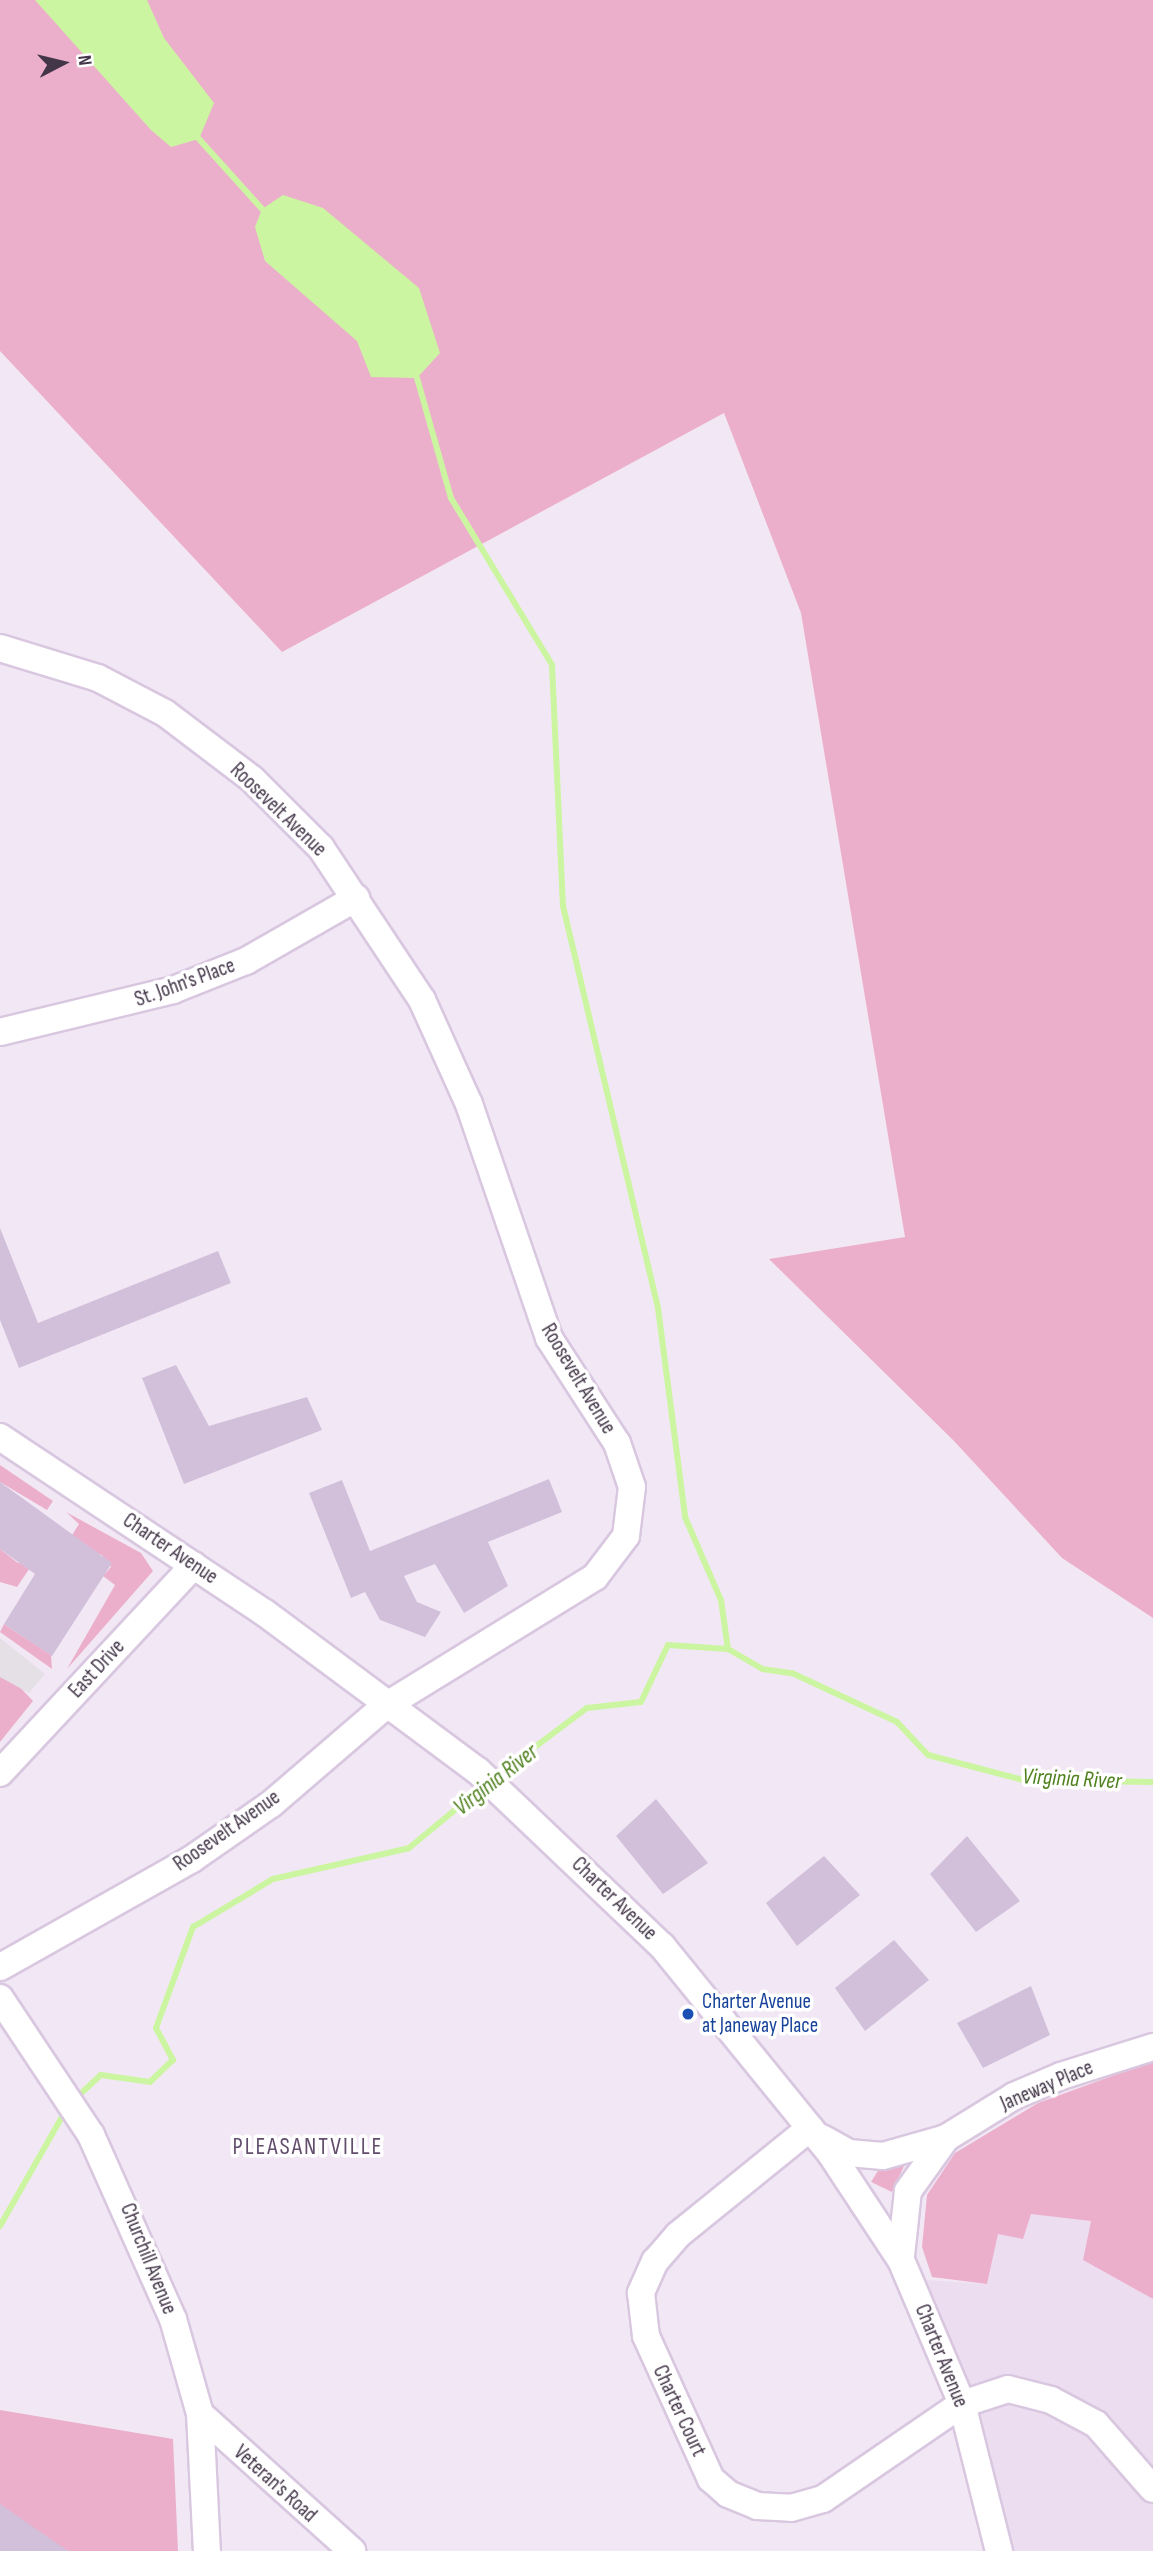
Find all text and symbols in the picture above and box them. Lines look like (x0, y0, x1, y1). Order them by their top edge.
north arrow (28, 28, 98, 98)
text: N (72, 54, 96, 67)
street label: Roosevelt Avenue (225, 758, 331, 862)
street label: St. John's Place (131, 953, 239, 1013)
street label: Roosevelt Avenue (535, 1319, 621, 1439)
street label: Charter Avenue (118, 1508, 222, 1590)
street label: East Drive (64, 1635, 130, 1703)
water label: Virginia River (448, 1739, 544, 1821)
water label: Virginia River (1022, 1763, 1122, 1795)
street label: Roosevelt Avenue (169, 1785, 285, 1877)
street label: Charter Avenue (566, 1852, 662, 1946)
place label: Charter Avenue at Janeway Place (702, 1989, 818, 2039)
marker: Charter Avenue at Janeway Place (680, 2006, 696, 2022)
street label: Janeway Place (997, 2055, 1097, 2117)
district label: PLEASANTVILLE (234, 2133, 382, 2161)
street label: Churchill Avenue (114, 2200, 182, 2318)
street label: Charter Avenue (909, 2301, 973, 2411)
street label: Charter Court (647, 2361, 711, 2461)
street label: Veteran's Road (228, 2440, 322, 2528)

